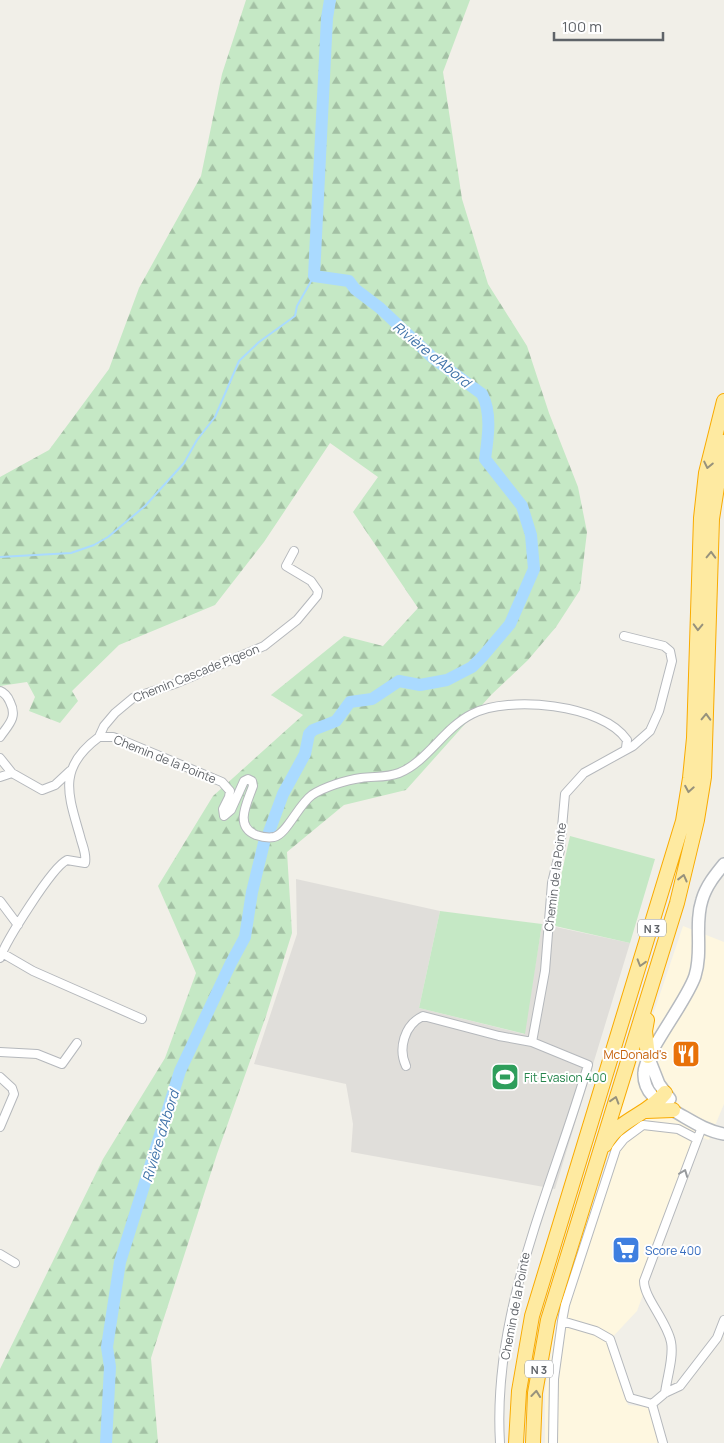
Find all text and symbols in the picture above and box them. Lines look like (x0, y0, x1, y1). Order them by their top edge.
scale bar (554, 10, 663, 42)
text: 100 m (562, 16, 602, 37)
water label: Rivière d'Abord (389, 317, 476, 392)
one-way arrow (703, 461, 714, 470)
one-way arrow (706, 551, 716, 558)
one-way arrow (692, 623, 703, 631)
street label: Chemin Cascade Pigeon (130, 640, 262, 706)
one-way arrow (701, 713, 711, 721)
street label: Chemin de la Pointe (111, 731, 219, 787)
one-way arrow (684, 785, 694, 794)
street label: Chemin de la Pointe (540, 822, 570, 932)
one-way arrow (677, 873, 688, 882)
road number: N 3 (638, 920, 666, 936)
one-way arrow (637, 958, 647, 966)
restaurant icon: McDonald's (671, 1039, 701, 1069)
place label: McDonald's (604, 1046, 667, 1063)
sports icon: Fit Evasion 400 (490, 1062, 520, 1092)
place label: Fit Evasion 400 (524, 1069, 607, 1086)
water label: Rivière d'Abord (137, 1086, 183, 1184)
one-way arrow (609, 1096, 619, 1105)
one-way arrow (678, 1169, 688, 1178)
supermarket icon: Score 400 (611, 1235, 641, 1265)
place label: Score 400 (645, 1242, 701, 1259)
street label: Chemin de la Pointe (496, 1251, 534, 1361)
road number: N 3 (525, 1360, 553, 1378)
one-way arrow (530, 1390, 541, 1398)

